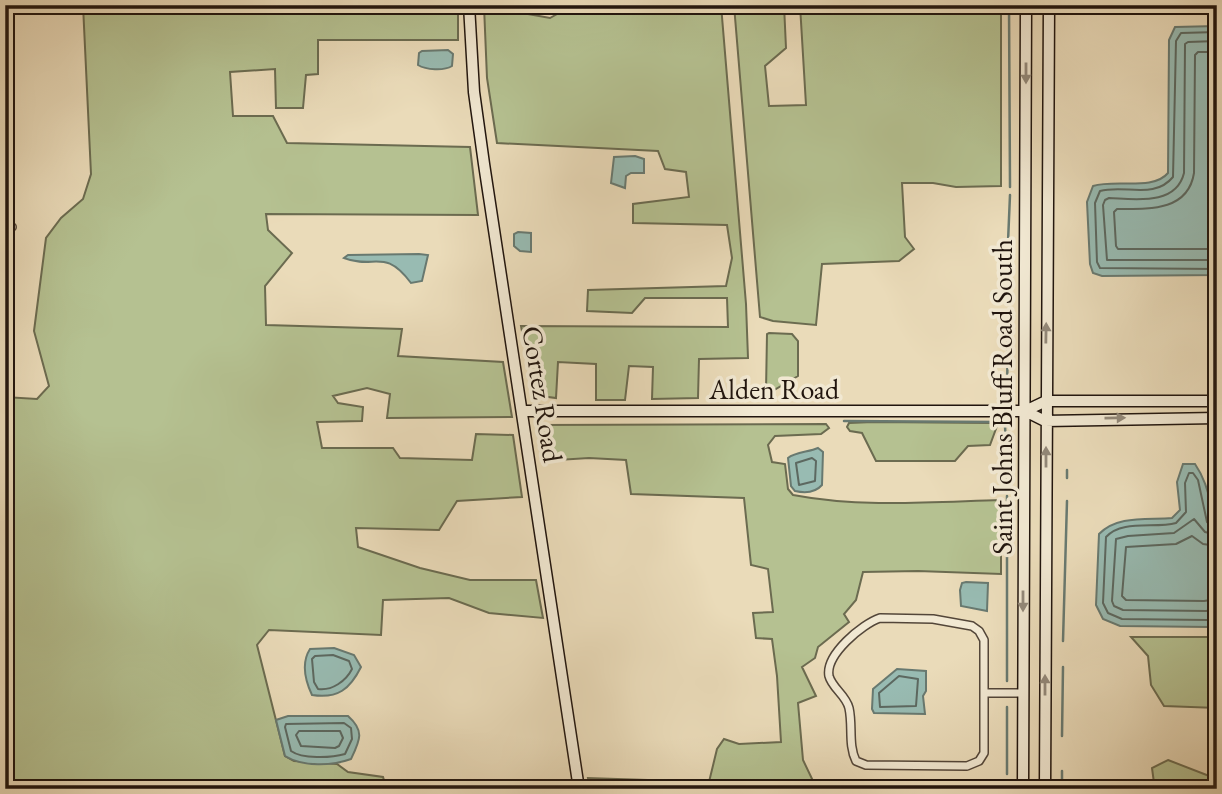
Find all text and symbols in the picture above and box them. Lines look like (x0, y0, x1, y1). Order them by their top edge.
one-way arrow (1020, 63, 1032, 85)
street label: Saint Johns Bluff Road South (984, 239, 1020, 555)
one-way arrow (1040, 322, 1052, 344)
street label: Cortez Road (514, 323, 572, 466)
street label: Alden Road (708, 371, 840, 407)
one-way arrow (1104, 413, 1126, 424)
one-way arrow (1040, 446, 1052, 468)
one-way arrow (1017, 591, 1029, 613)
one-way arrow (1039, 673, 1051, 695)

